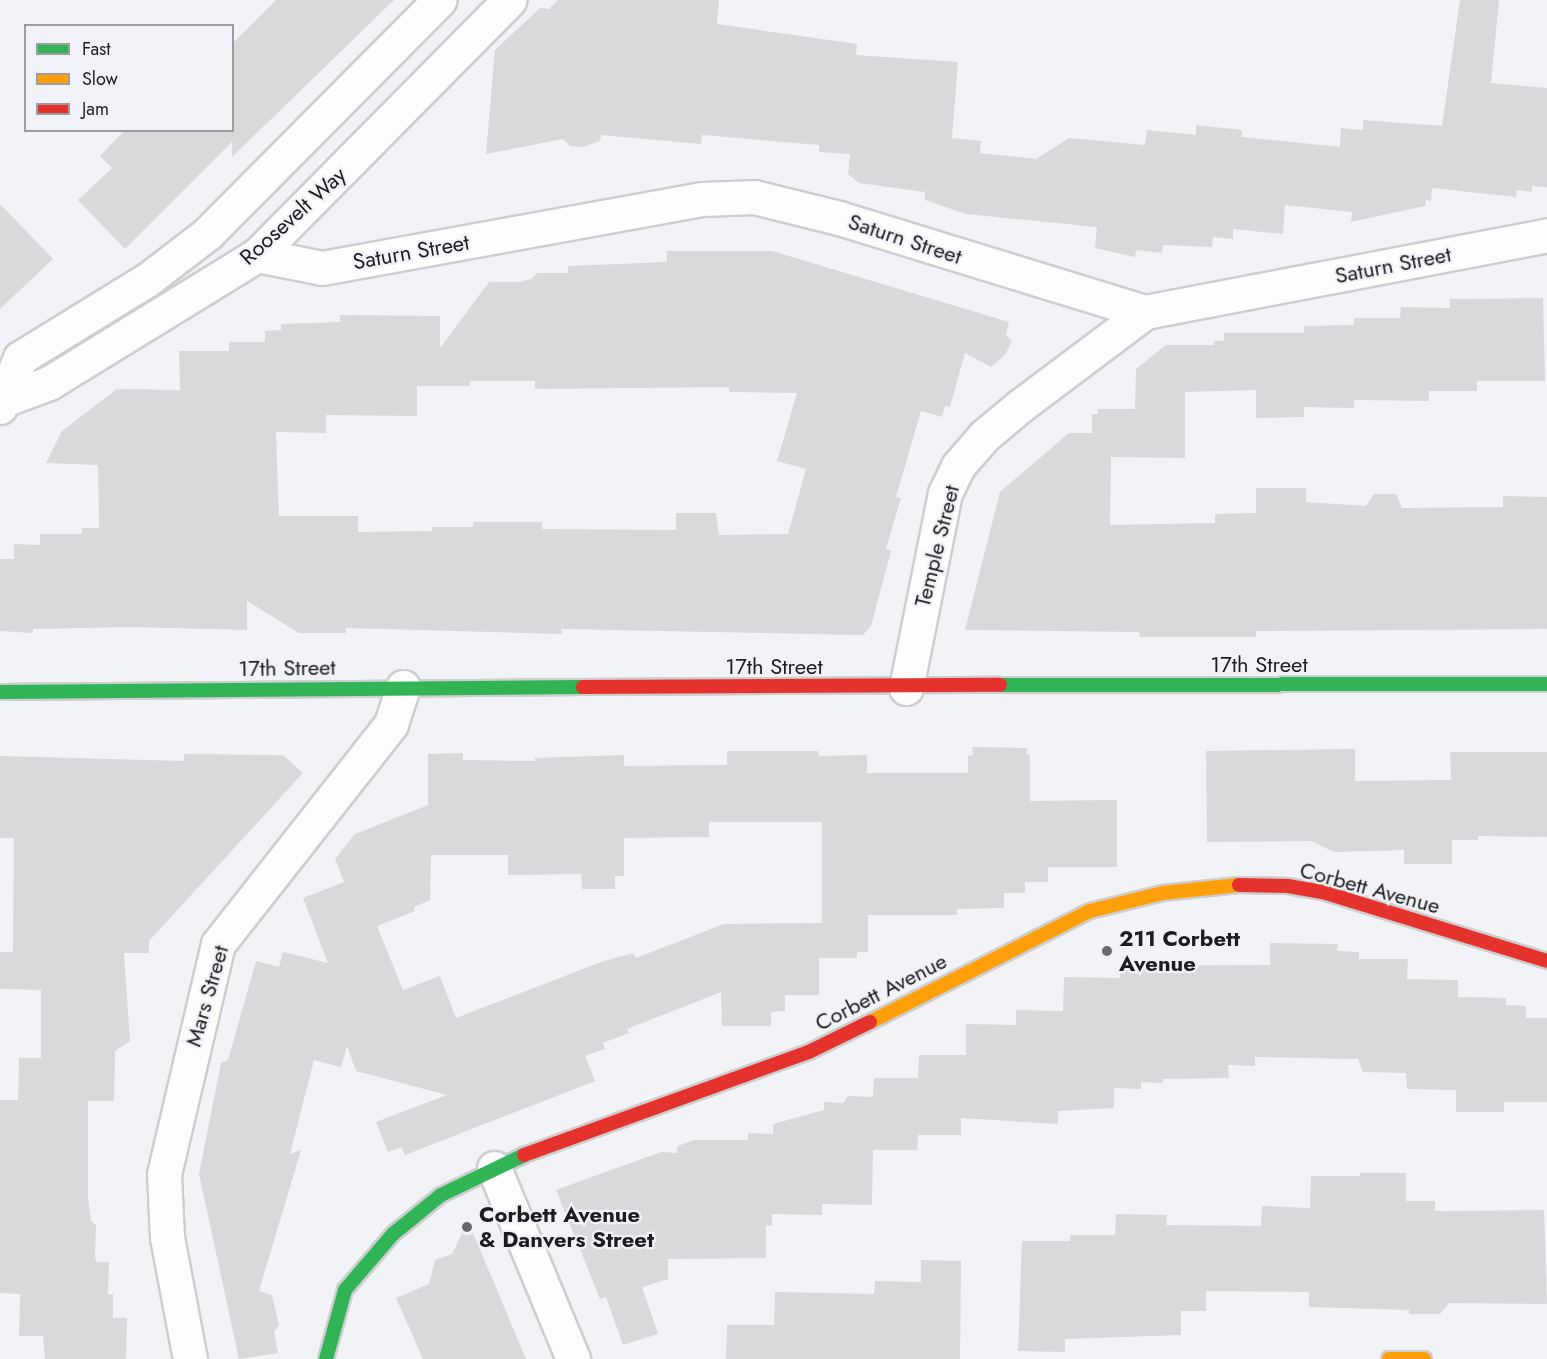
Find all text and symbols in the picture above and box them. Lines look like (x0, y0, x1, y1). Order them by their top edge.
legend (24, 24, 234, 132)
text: Fast (82, 36, 111, 62)
text: Slow (82, 66, 118, 92)
text: Jam (82, 96, 109, 122)
street label: Roosevelt Way (235, 162, 351, 270)
street label: Saturn Street (845, 208, 965, 270)
street label: Saturn Street (351, 229, 471, 275)
street label: Saturn Street (1333, 241, 1453, 289)
street label: Temple Street (909, 482, 965, 610)
street label: 17th Street (1210, 652, 1308, 678)
street label: 17th Street (238, 654, 336, 682)
street label: 17th Street (725, 654, 823, 680)
street label: Corbett Avenue (1297, 857, 1443, 919)
place label: 211 Corbett Avenue (1119, 925, 1240, 976)
street label: Mars Street (180, 942, 234, 1050)
marker: 211 Corbett Avenue (1100, 944, 1114, 958)
street label: Corbett Avenue (811, 948, 951, 1036)
place label: Corbett Avenue & Danvers Street (479, 1201, 654, 1252)
marker: Corbett Avenue & Danvers Street (460, 1220, 474, 1234)

